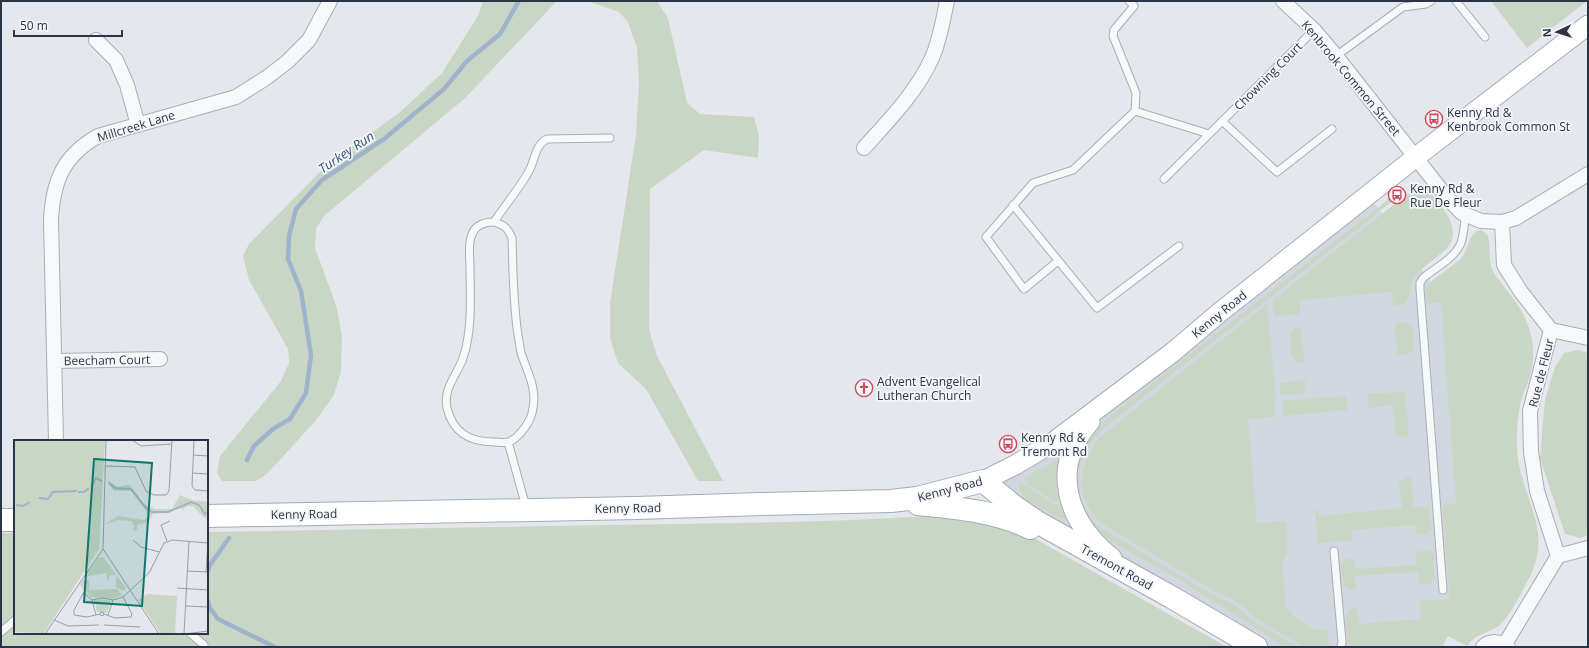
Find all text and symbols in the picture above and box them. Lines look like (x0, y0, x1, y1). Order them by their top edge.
scale bar (14, 12, 122, 38)
north arrow (1537, 12, 1577, 52)
text: 50 m (20, 17, 48, 34)
street label: Kenbrook Common Street (1298, 17, 1404, 139)
text: N (1539, 28, 1554, 38)
street label: Chowning Court (1230, 38, 1306, 114)
place label: Kenny Rd & Kenbrook Common St (1447, 104, 1570, 135)
street label: Millcreek Lane (95, 106, 177, 146)
bus stop icon: Kenny Rd & Kenbrook Common St (1424, 109, 1444, 129)
water label: Turkey Run (315, 127, 377, 177)
place label: Kenny Rd & Rue De Fleur (1410, 180, 1482, 211)
bus stop icon: Kenny Rd & Rue De Fleur (1387, 185, 1407, 205)
street label: Kenny Road (1188, 286, 1250, 342)
street label: Rue de Fleur (1524, 337, 1558, 409)
street label: Beecham Court (64, 351, 150, 369)
place label: Advent Evangelical Lutheran Church (877, 373, 981, 404)
church icon: Advent Evangelical Lutheran Church (854, 378, 874, 398)
place label: Kenny Rd & Tremont Rd (1021, 429, 1087, 460)
bus stop icon: Kenny Rd & Tremont Rd (998, 434, 1018, 454)
inset map (14, 440, 208, 634)
street label: Kenny Road (916, 472, 984, 506)
street label: Kenny Road (595, 499, 661, 517)
street label: Kenny Road (271, 505, 337, 523)
street label: Tremont Road (1078, 540, 1156, 594)

